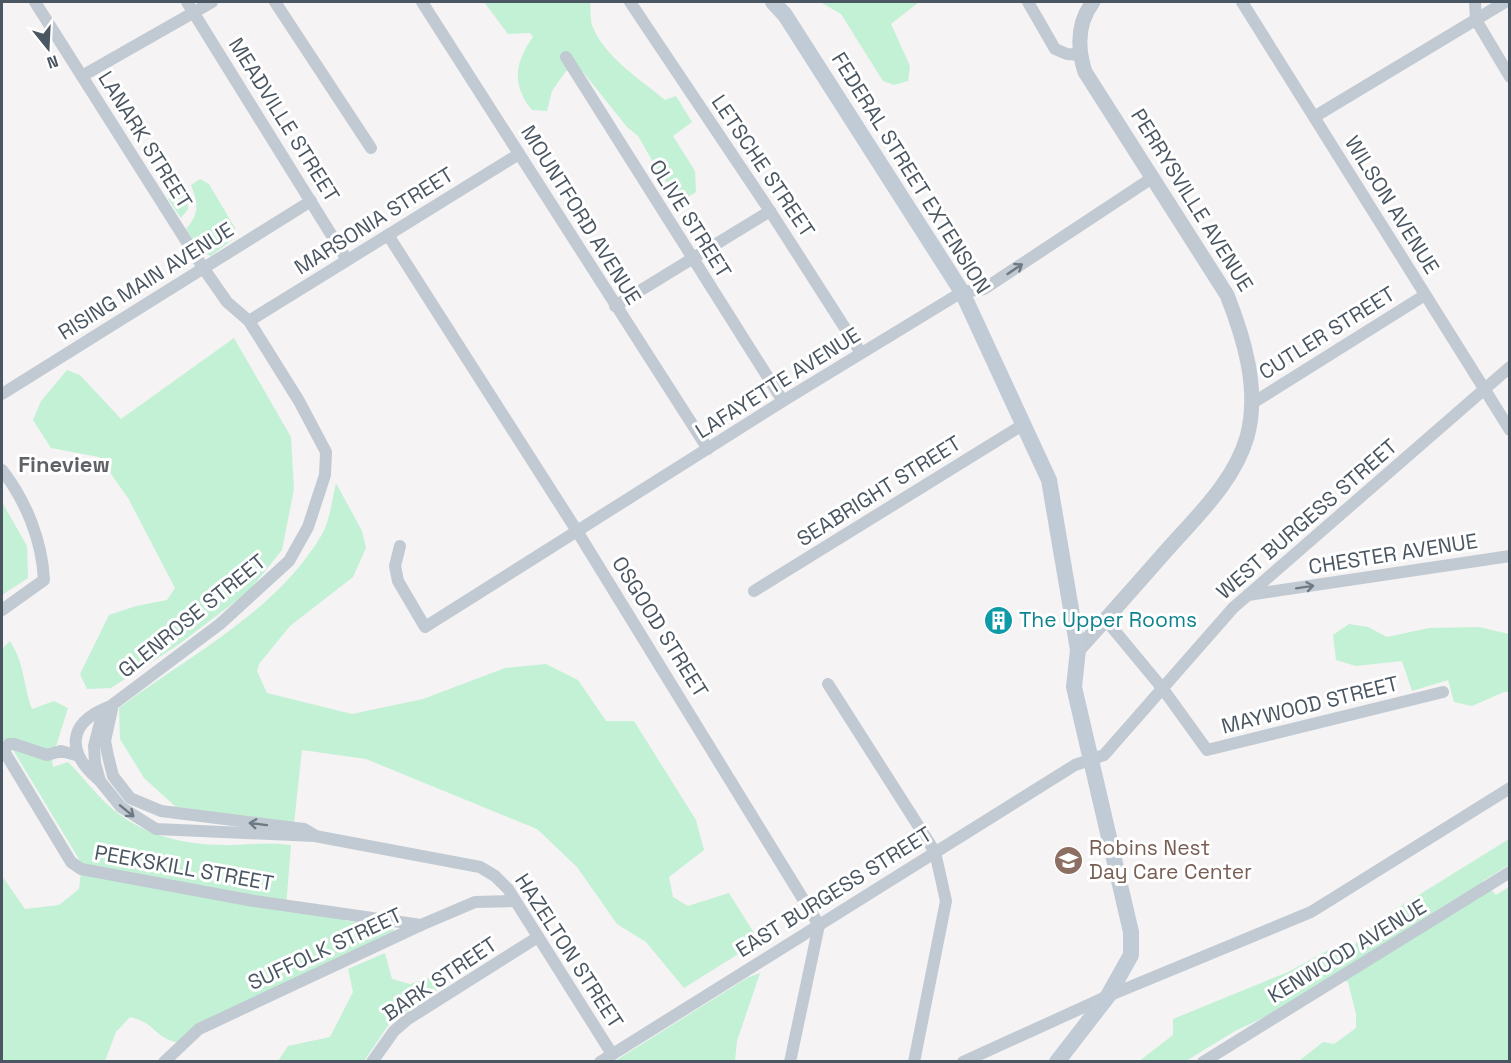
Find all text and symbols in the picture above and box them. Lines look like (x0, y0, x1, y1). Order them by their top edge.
north arrow (18, 18, 78, 78)
street label: MEADVILLE STREET (223, 32, 346, 207)
street label: FEDERAL STREET EXTENSION (826, 47, 997, 299)
text: N (44, 50, 61, 73)
street label: LANARK STREET (92, 66, 199, 214)
street label: LETSCHE STREET (706, 89, 821, 242)
street label: PERRYSVILLE AVENUE (1125, 103, 1260, 296)
street label: MOUNTFORD AVENUE (515, 120, 648, 310)
street label: WILSON AVENUE (1339, 131, 1446, 279)
street label: OLIVE STREET (643, 154, 738, 283)
street label: MARSONIA STREET (289, 161, 458, 280)
street label: RISING MAIN AVENUE (53, 216, 238, 346)
one-way arrow (1006, 262, 1023, 275)
street label: CUTLER STREET (1254, 280, 1400, 385)
street label: LAFAYETTE AVENUE (690, 321, 865, 444)
street label: SEABRIGHT STREET (792, 429, 966, 552)
street label: WEST BURGESS STREET (1210, 433, 1403, 605)
district label: Fineview (18, 450, 110, 478)
street label: CHESTER AVENUE (1307, 527, 1479, 580)
street label: GLENROSE STREET (112, 548, 271, 683)
street label: OSGOOD STREET (606, 551, 715, 702)
one-way arrow (1295, 581, 1314, 592)
building icon: The Upper Rooms (982, 604, 1014, 636)
place label: The Upper Rooms (1019, 606, 1197, 633)
street label: MAYWOOD STREET (1219, 669, 1401, 740)
one-way arrow (118, 804, 134, 817)
one-way arrow (249, 818, 269, 829)
street label: EAST BURGESS STREET (731, 820, 937, 963)
place label: Robins Nest Day Care Center (1089, 834, 1252, 885)
street label: PEEKSKILL STREET (92, 838, 276, 897)
school or university icon: Robins Nest Day Care Center (1052, 844, 1084, 876)
street label: HAZELTON STREET (509, 868, 630, 1033)
street label: KENWOOD AVENUE (1263, 893, 1431, 1009)
street label: SUFFOLK STREET (243, 901, 406, 996)
street label: BARK STREET (377, 930, 502, 1027)

